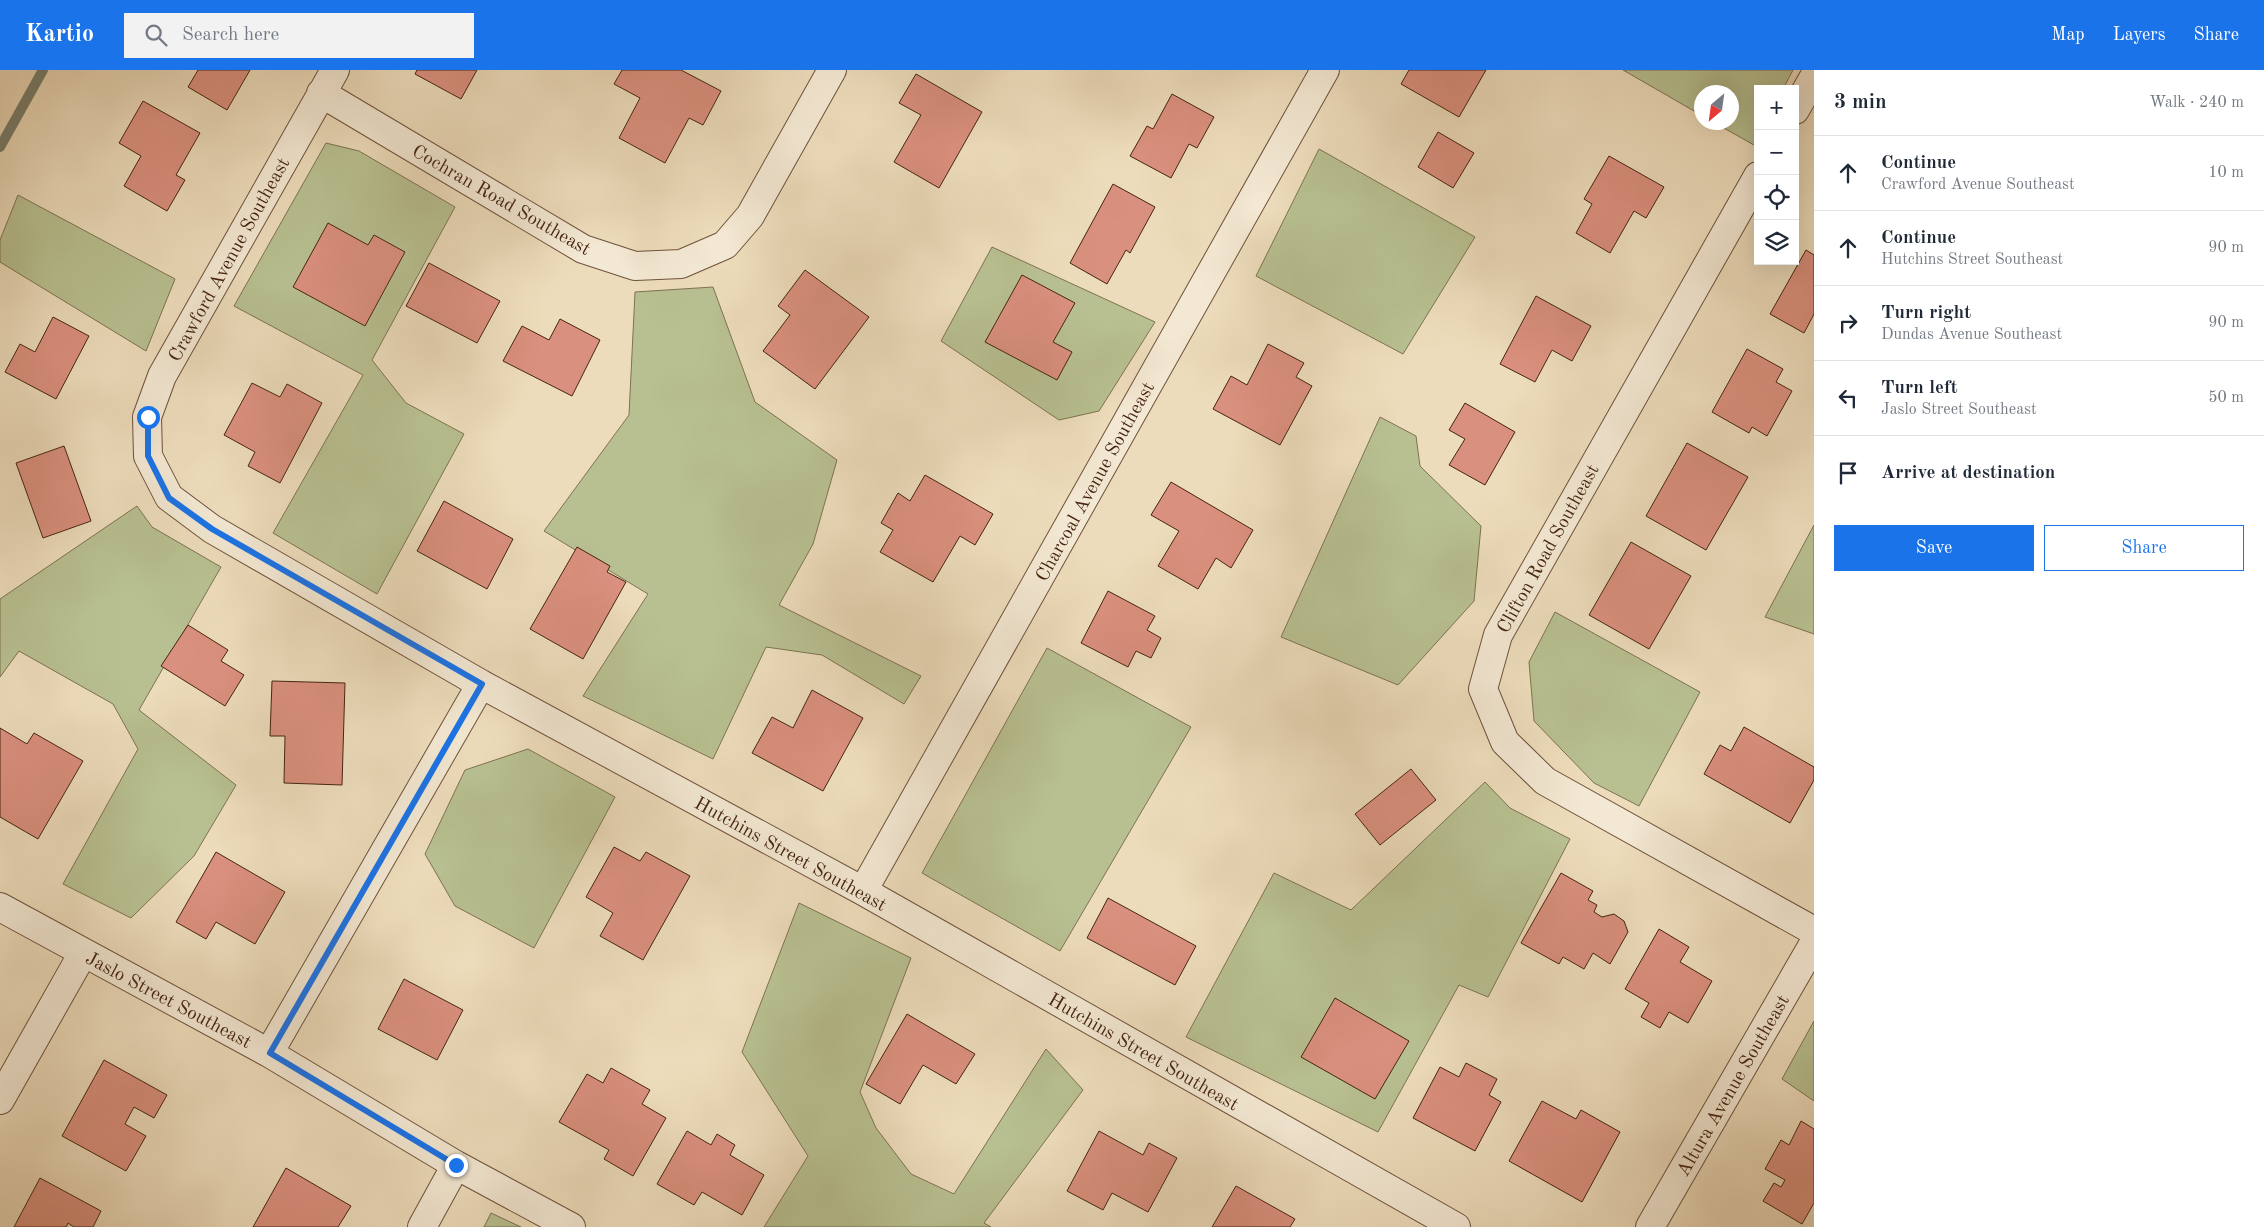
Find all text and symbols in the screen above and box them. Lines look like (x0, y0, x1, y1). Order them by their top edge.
search box (124, 13, 474, 58)
icon: search (142, 21, 170, 49)
text: Kartio (25, 23, 94, 47)
text: Search here (182, 26, 279, 45)
text: Map (2051, 26, 2085, 44)
text: Layers (2113, 26, 2165, 44)
text: Share (2193, 26, 2239, 44)
north arrow (1694, 85, 1739, 130)
map controls (1754, 85, 1799, 265)
button: + (1754, 85, 1799, 130)
text: 3 min (1834, 92, 1887, 113)
text: Walk · 240 m (2149, 95, 2244, 111)
button: − (1754, 130, 1799, 175)
street label: Cochran Road Southeast (408, 142, 593, 260)
text: Continue (1881, 154, 1956, 173)
street label: Crawford Avenue Southeast (166, 155, 294, 365)
icon: ahead (1834, 159, 1862, 187)
text: 10 m (2208, 165, 2244, 181)
button: locate (1754, 175, 1799, 220)
text: Crawford Avenue Southeast (1881, 177, 2075, 193)
button: layers (1754, 220, 1799, 265)
text: Continue (1881, 229, 1956, 248)
icon: ahead (1834, 234, 1862, 262)
text: 90 m (2208, 240, 2244, 256)
text: Hutchins Street Southeast (1881, 252, 2063, 268)
text: Turn right (1881, 304, 1971, 323)
icon: right (1834, 309, 1862, 337)
text: 90 m (2208, 315, 2244, 331)
text: Dundas Avenue Southeast (1881, 327, 2062, 343)
street label: Charcoal Avenue Southeast (1033, 379, 1159, 585)
text: Turn left (1881, 379, 1958, 398)
icon: left (1834, 384, 1862, 412)
text: 50 m (2208, 390, 2244, 406)
text: Jaslo Street Southeast (1881, 402, 2037, 418)
route start (137, 406, 160, 429)
icon: arrive (1834, 459, 1862, 487)
street label: Clifton Road Southeast (1495, 462, 1604, 637)
text: Arrive at destination (1881, 464, 2055, 483)
button: Save (1834, 525, 2034, 571)
button: Share (2044, 525, 2244, 571)
street label: Hutchins Street Southeast (691, 794, 889, 916)
street label: Jaslo Street Southeast (82, 949, 254, 1053)
street label: Hutchins Street Southeast (1044, 991, 1241, 1115)
street label: Altura Avenue Southeast (1674, 992, 1794, 1180)
route end (445, 1154, 468, 1177)

